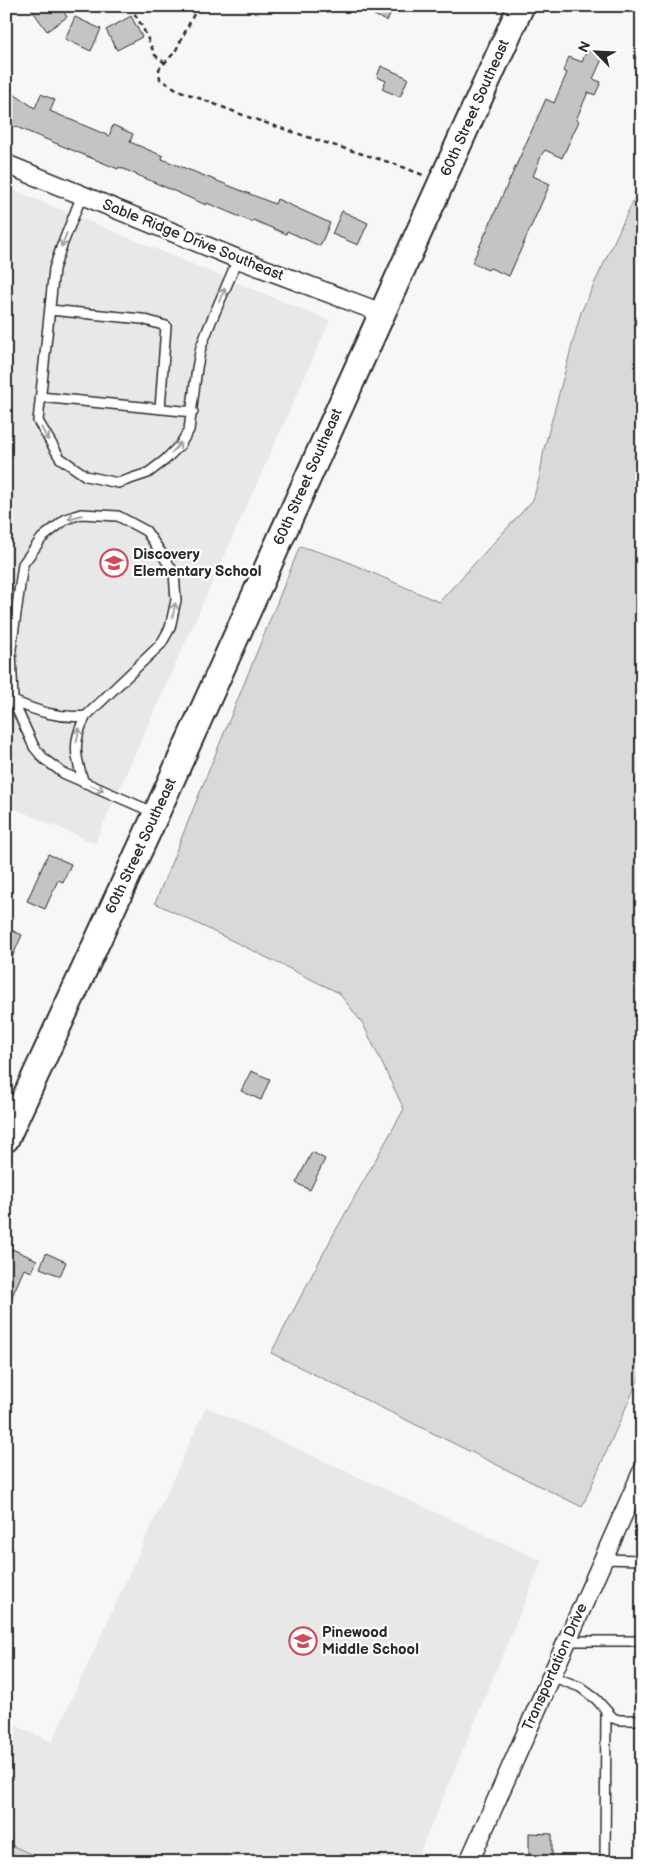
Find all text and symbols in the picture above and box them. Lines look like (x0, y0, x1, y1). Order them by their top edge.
north arrow (570, 28, 620, 78)
street label: 60th Street Southeast (436, 36, 514, 179)
text: N (575, 39, 594, 55)
street label: Sable Ridge Drive Southeast (100, 195, 287, 285)
one-way arrow (58, 232, 68, 247)
one-way arrow (218, 288, 228, 303)
street label: 60th Street Southeast (269, 405, 347, 548)
one-way arrow (40, 426, 50, 441)
one-way arrow (170, 442, 182, 455)
one-way arrow (68, 512, 84, 522)
place label: Discovery Elementary School (133, 545, 261, 581)
school or university icon: Discovery Elementary School (99, 548, 129, 578)
one-way arrow (169, 602, 179, 618)
one-way arrow (74, 728, 83, 744)
street label: 60th Street Southeast (101, 775, 181, 917)
one-way arrow (89, 784, 104, 794)
street label: Transportation Drive (518, 1600, 592, 1734)
place label: Pinewood Middle School (322, 1623, 419, 1659)
school or university icon: Pinewood Middle School (288, 1626, 318, 1656)

